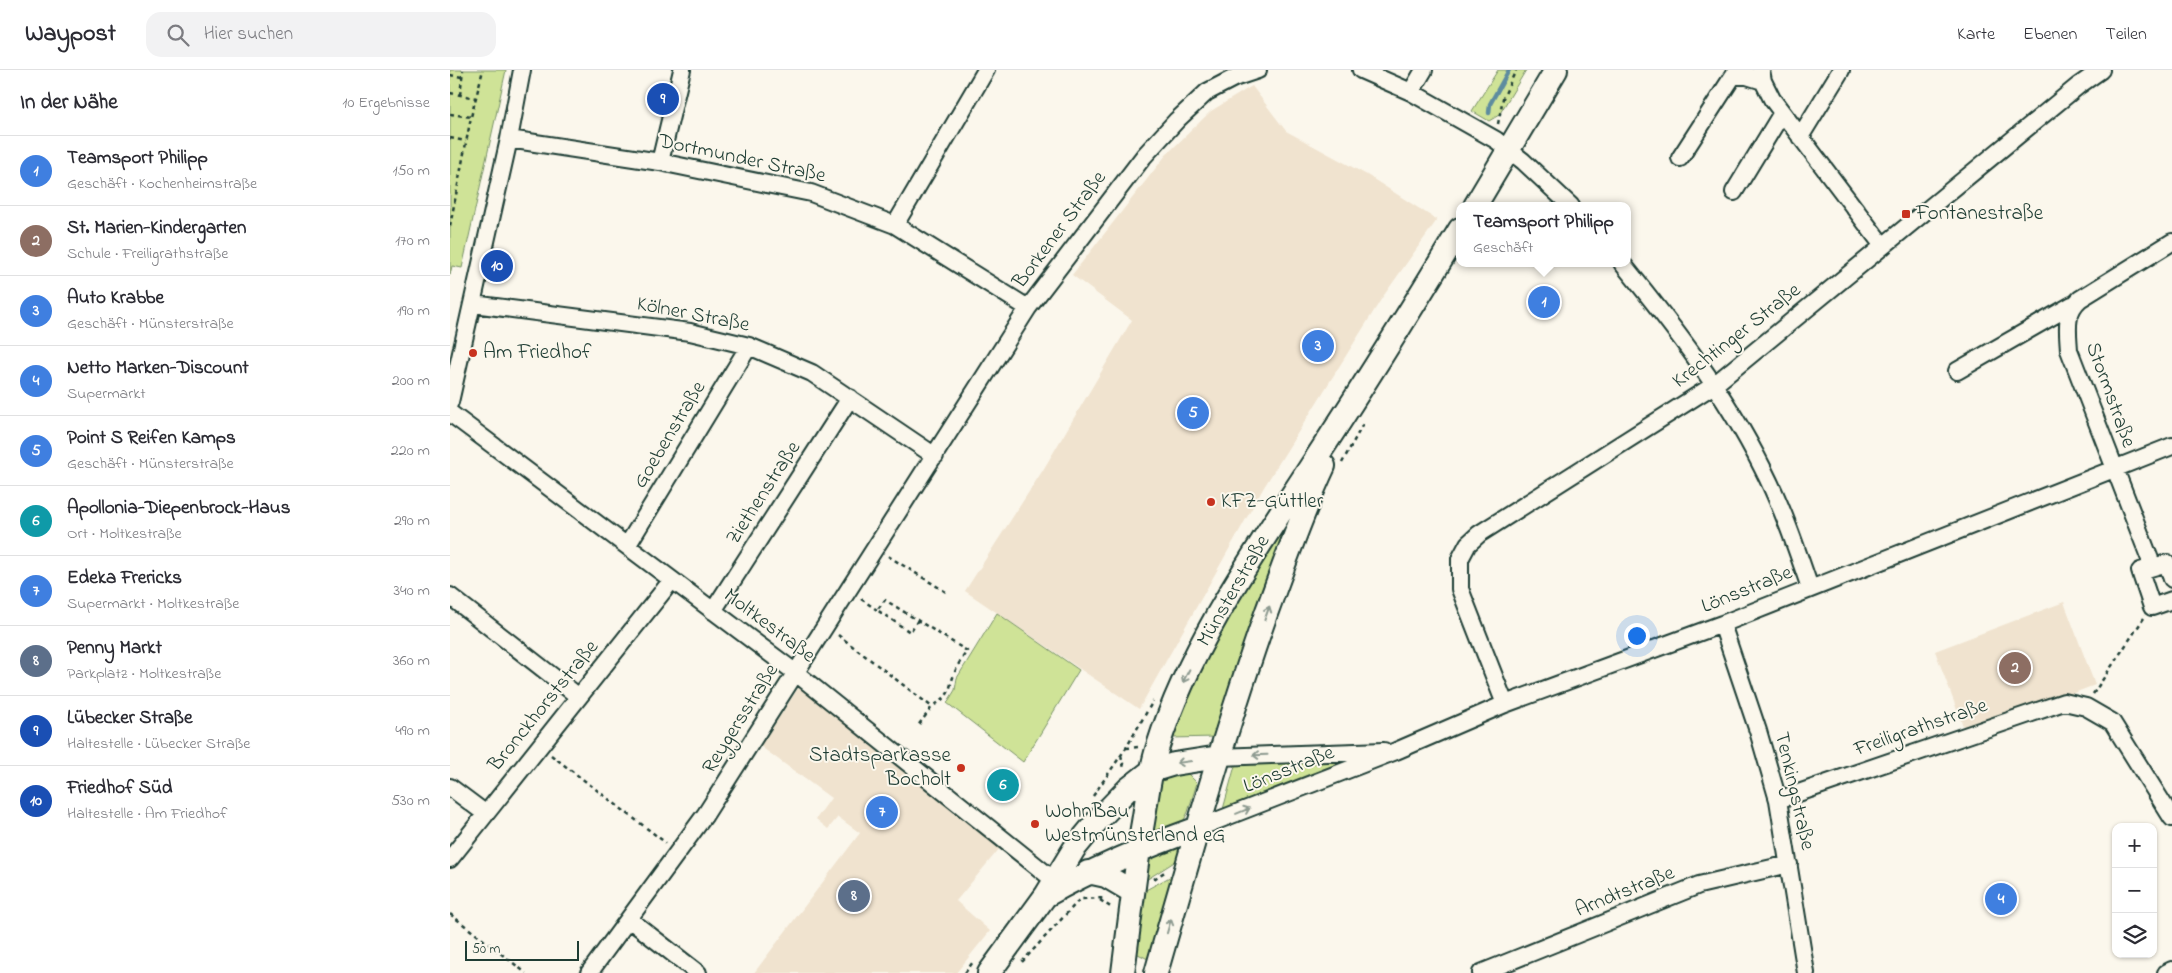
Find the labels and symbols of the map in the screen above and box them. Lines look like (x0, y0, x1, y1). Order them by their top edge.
pin: 9 (647, 80, 679, 118)
street label: Dortmunder Straße (655, 126, 829, 191)
street label: Borkener Straße (1005, 164, 1115, 296)
place label: Fontanestraße (1915, 199, 2044, 229)
marker: Fontanestraße (1900, 208, 1912, 220)
pin: 10 (481, 247, 513, 285)
street label: Krechtinger Straße (1666, 276, 1809, 397)
pin: 1 (1528, 283, 1560, 321)
street label: Kölner Straße (634, 289, 753, 341)
pin: 3 (1302, 327, 1334, 365)
place label: Am Friedhof (483, 338, 592, 368)
street label: Stormstraße (2077, 338, 2143, 452)
marker: Am Friedhof (467, 347, 479, 359)
street label: Goebenstraße (626, 375, 714, 494)
pin: 5 (1177, 394, 1209, 432)
street label: Ziethenstraße (719, 435, 809, 551)
place label: KFZ-Güttler (1221, 487, 1324, 517)
marker: KFZ-Güttler (1205, 496, 1217, 508)
street label: Münsterstraße (1190, 529, 1278, 652)
street label: Lönsstraße (1697, 558, 1798, 622)
street label: Moltkestraße (717, 581, 822, 671)
one-way arrow (1263, 605, 1272, 621)
your location (1624, 623, 1650, 649)
street label: Bronckhorststraße (481, 633, 607, 779)
pin: 2 (1999, 649, 2031, 687)
street label: Reygersstraße (695, 658, 789, 781)
one-way arrow (1181, 668, 1190, 683)
street label: Freiligrathstraße (1849, 691, 1993, 767)
street label: Tenkingstraße (1764, 729, 1822, 854)
street label: Lönsstraße (1239, 738, 1340, 802)
place label: Stadtsparkasse Bocholt (809, 741, 952, 795)
one-way arrow (1252, 750, 1268, 760)
one-way arrow (1177, 757, 1193, 767)
marker: Stadtsparkasse Bocholt (955, 762, 967, 774)
pin: 6 (987, 766, 1019, 804)
pin: 7 (866, 793, 898, 831)
place label: WohnBau Westmünsterland eG (1045, 797, 1226, 851)
one-way arrow (1235, 806, 1251, 815)
marker: WohnBau Westmünsterland eG (1029, 818, 1041, 830)
street label: Arndtstraße (1571, 858, 1680, 926)
pin: 8 (838, 877, 870, 915)
pin: 4 (1985, 880, 2017, 918)
one-way arrow (1165, 919, 1175, 935)
scale bar (465, 938, 579, 961)

